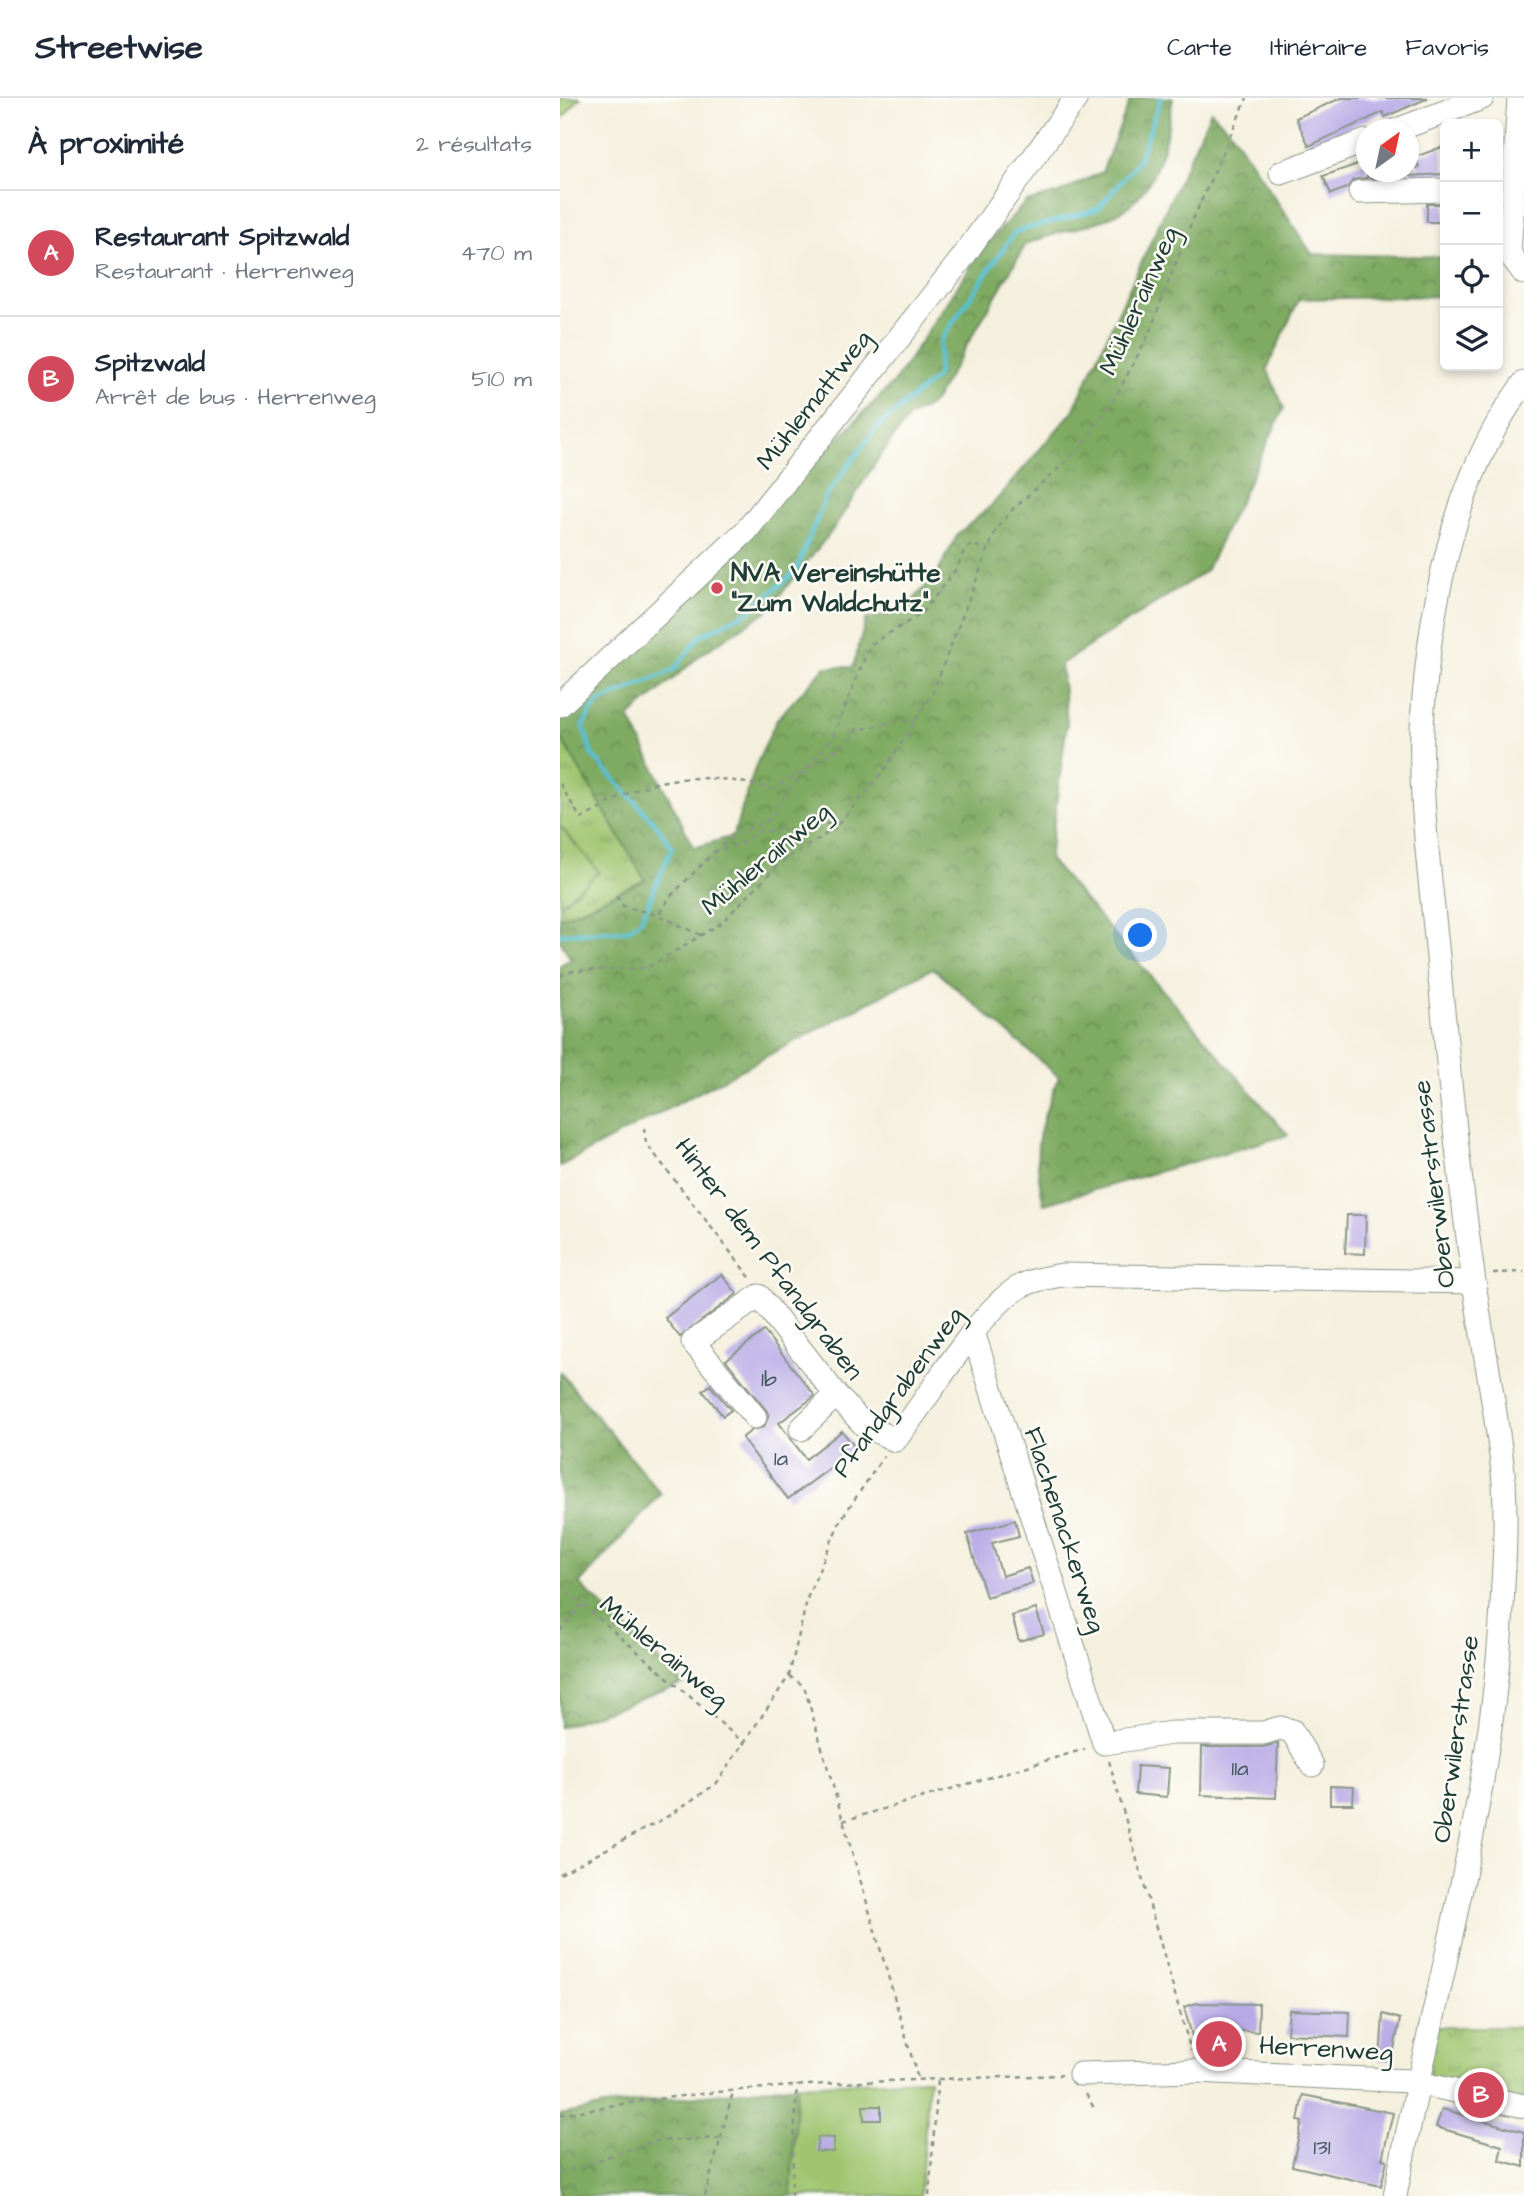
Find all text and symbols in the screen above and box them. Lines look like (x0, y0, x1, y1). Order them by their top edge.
text: Streetwise (35, 25, 203, 71)
text: Carte (1167, 31, 1232, 65)
text: Itinéraire (1270, 31, 1367, 65)
text: Favoris (1405, 31, 1489, 65)
north arrow (1356, 119, 1419, 182)
map controls (1440, 119, 1503, 371)
button: + (1440, 119, 1503, 182)
text: À proximité (28, 123, 184, 165)
text: 2 résultats (416, 128, 532, 160)
button: − (1440, 182, 1503, 245)
text: Restaurant Spitzwald (95, 219, 349, 255)
street label: Mühlerainweg (1090, 221, 1190, 382)
text: A (44, 237, 58, 269)
text: 470 m (461, 237, 532, 269)
button: locate (1440, 245, 1503, 308)
text: Restaurant · Herrenweg (95, 255, 354, 287)
button: layers (1440, 308, 1503, 371)
street label: Mühlemattweg (748, 322, 882, 479)
text: Spitzwald (95, 345, 205, 381)
text: B (43, 363, 59, 395)
text: 510 m (471, 363, 532, 395)
text: Arrêt de bus · Herrenweg (95, 381, 376, 413)
place label: NVA Vereinshütte "Zum Waldchutz" (731, 555, 941, 621)
marker: NVA Vereinshütte "Zum Waldchutz" (709, 580, 725, 596)
street label: Mühlerainweg (694, 794, 840, 925)
your location (1123, 918, 1157, 952)
street label: Oberwilerstrasse (1403, 1078, 1465, 1290)
street label: Hinter dem Pfandgraben (664, 1131, 872, 1389)
street label: Pfandgrabenweg (824, 1299, 974, 1486)
house number: 1b (761, 1363, 777, 1395)
street label: Flachenackerweg (1013, 1423, 1115, 1638)
house number: 1a (774, 1442, 789, 1474)
street label: Mühlerainweg (590, 1587, 736, 1718)
street label: Oberwilerstrasse (1424, 1633, 1488, 1845)
house number: 11a (1231, 1752, 1249, 1784)
pin: A (1196, 2018, 1242, 2070)
street label: Herrenweg (1258, 2028, 1394, 2072)
pin: B (1458, 2069, 1504, 2121)
house number: 131 (1313, 2131, 1331, 2163)

